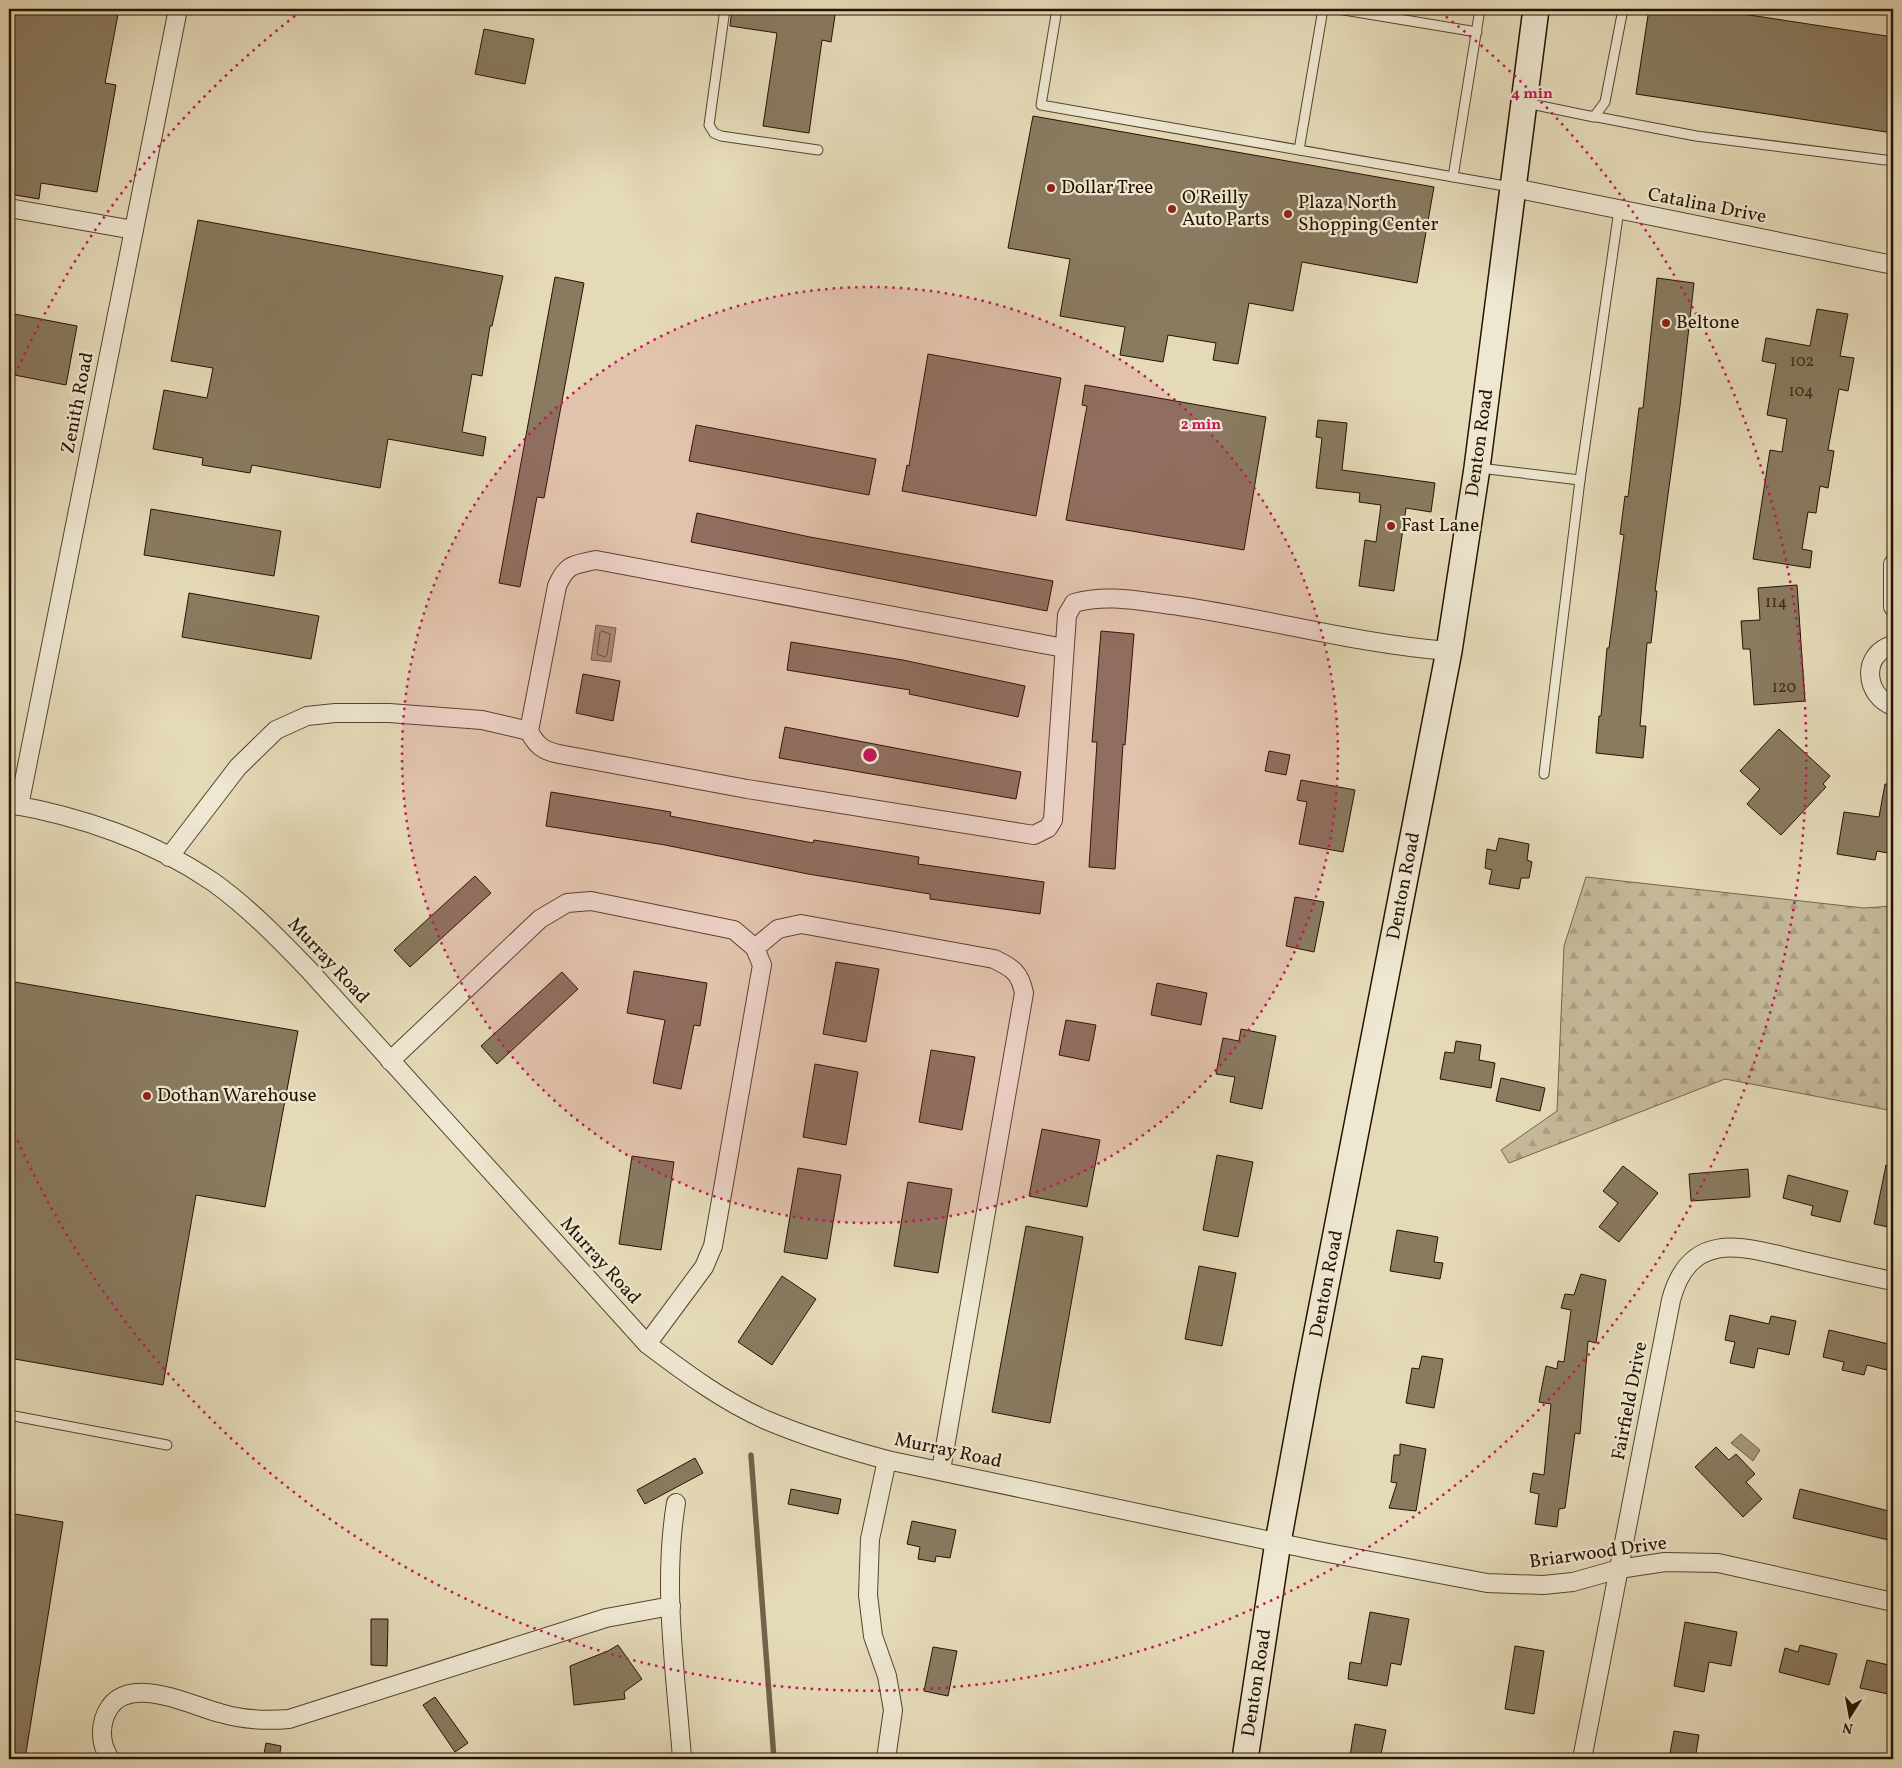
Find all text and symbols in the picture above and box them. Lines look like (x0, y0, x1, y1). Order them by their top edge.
text: 4 min (1511, 84, 1553, 105)
place label: Dollar Tree (1061, 175, 1153, 201)
marker: Dollar Tree (1045, 182, 1057, 194)
street label: Catalina Drive (1646, 182, 1768, 230)
place label: O'Reilly Auto Parts (1182, 185, 1269, 233)
place label: Plaza North Shopping Center (1298, 190, 1439, 238)
marker: O'Reilly Auto Parts (1166, 203, 1178, 215)
marker: Plaza North Shopping Center (1282, 208, 1294, 220)
place label: Beltone (1676, 310, 1739, 336)
marker: Beltone (1660, 317, 1672, 329)
street label: Zenith Road (55, 350, 101, 456)
house number: 102 (1790, 351, 1814, 373)
house number: 104 (1789, 381, 1813, 403)
street label: Denton Road (1460, 387, 1500, 499)
text: 2 min (1181, 415, 1221, 436)
place label: Fast Lane (1401, 513, 1479, 539)
marker: Fast Lane (1385, 520, 1397, 532)
house number: 114 (1765, 592, 1787, 614)
house number: 120 (1772, 677, 1796, 699)
centre of rings (861, 746, 879, 764)
street label: Denton Road (1381, 830, 1427, 942)
street label: Murray Road (281, 912, 375, 1010)
place label: Dothan Warehouse (157, 1083, 316, 1109)
marker: Dothan Warehouse (141, 1090, 153, 1102)
street label: Murray Road (554, 1212, 646, 1310)
street label: Denton Road (1304, 1228, 1350, 1340)
street label: Fairfield Drive (1606, 1339, 1654, 1463)
street label: Murray Road (892, 1427, 1004, 1475)
street label: Briarwood Drive (1528, 1530, 1668, 1576)
street label: Denton Road (1236, 1627, 1278, 1739)
north arrow (1824, 1690, 1874, 1740)
text: N (1841, 1717, 1855, 1738)

